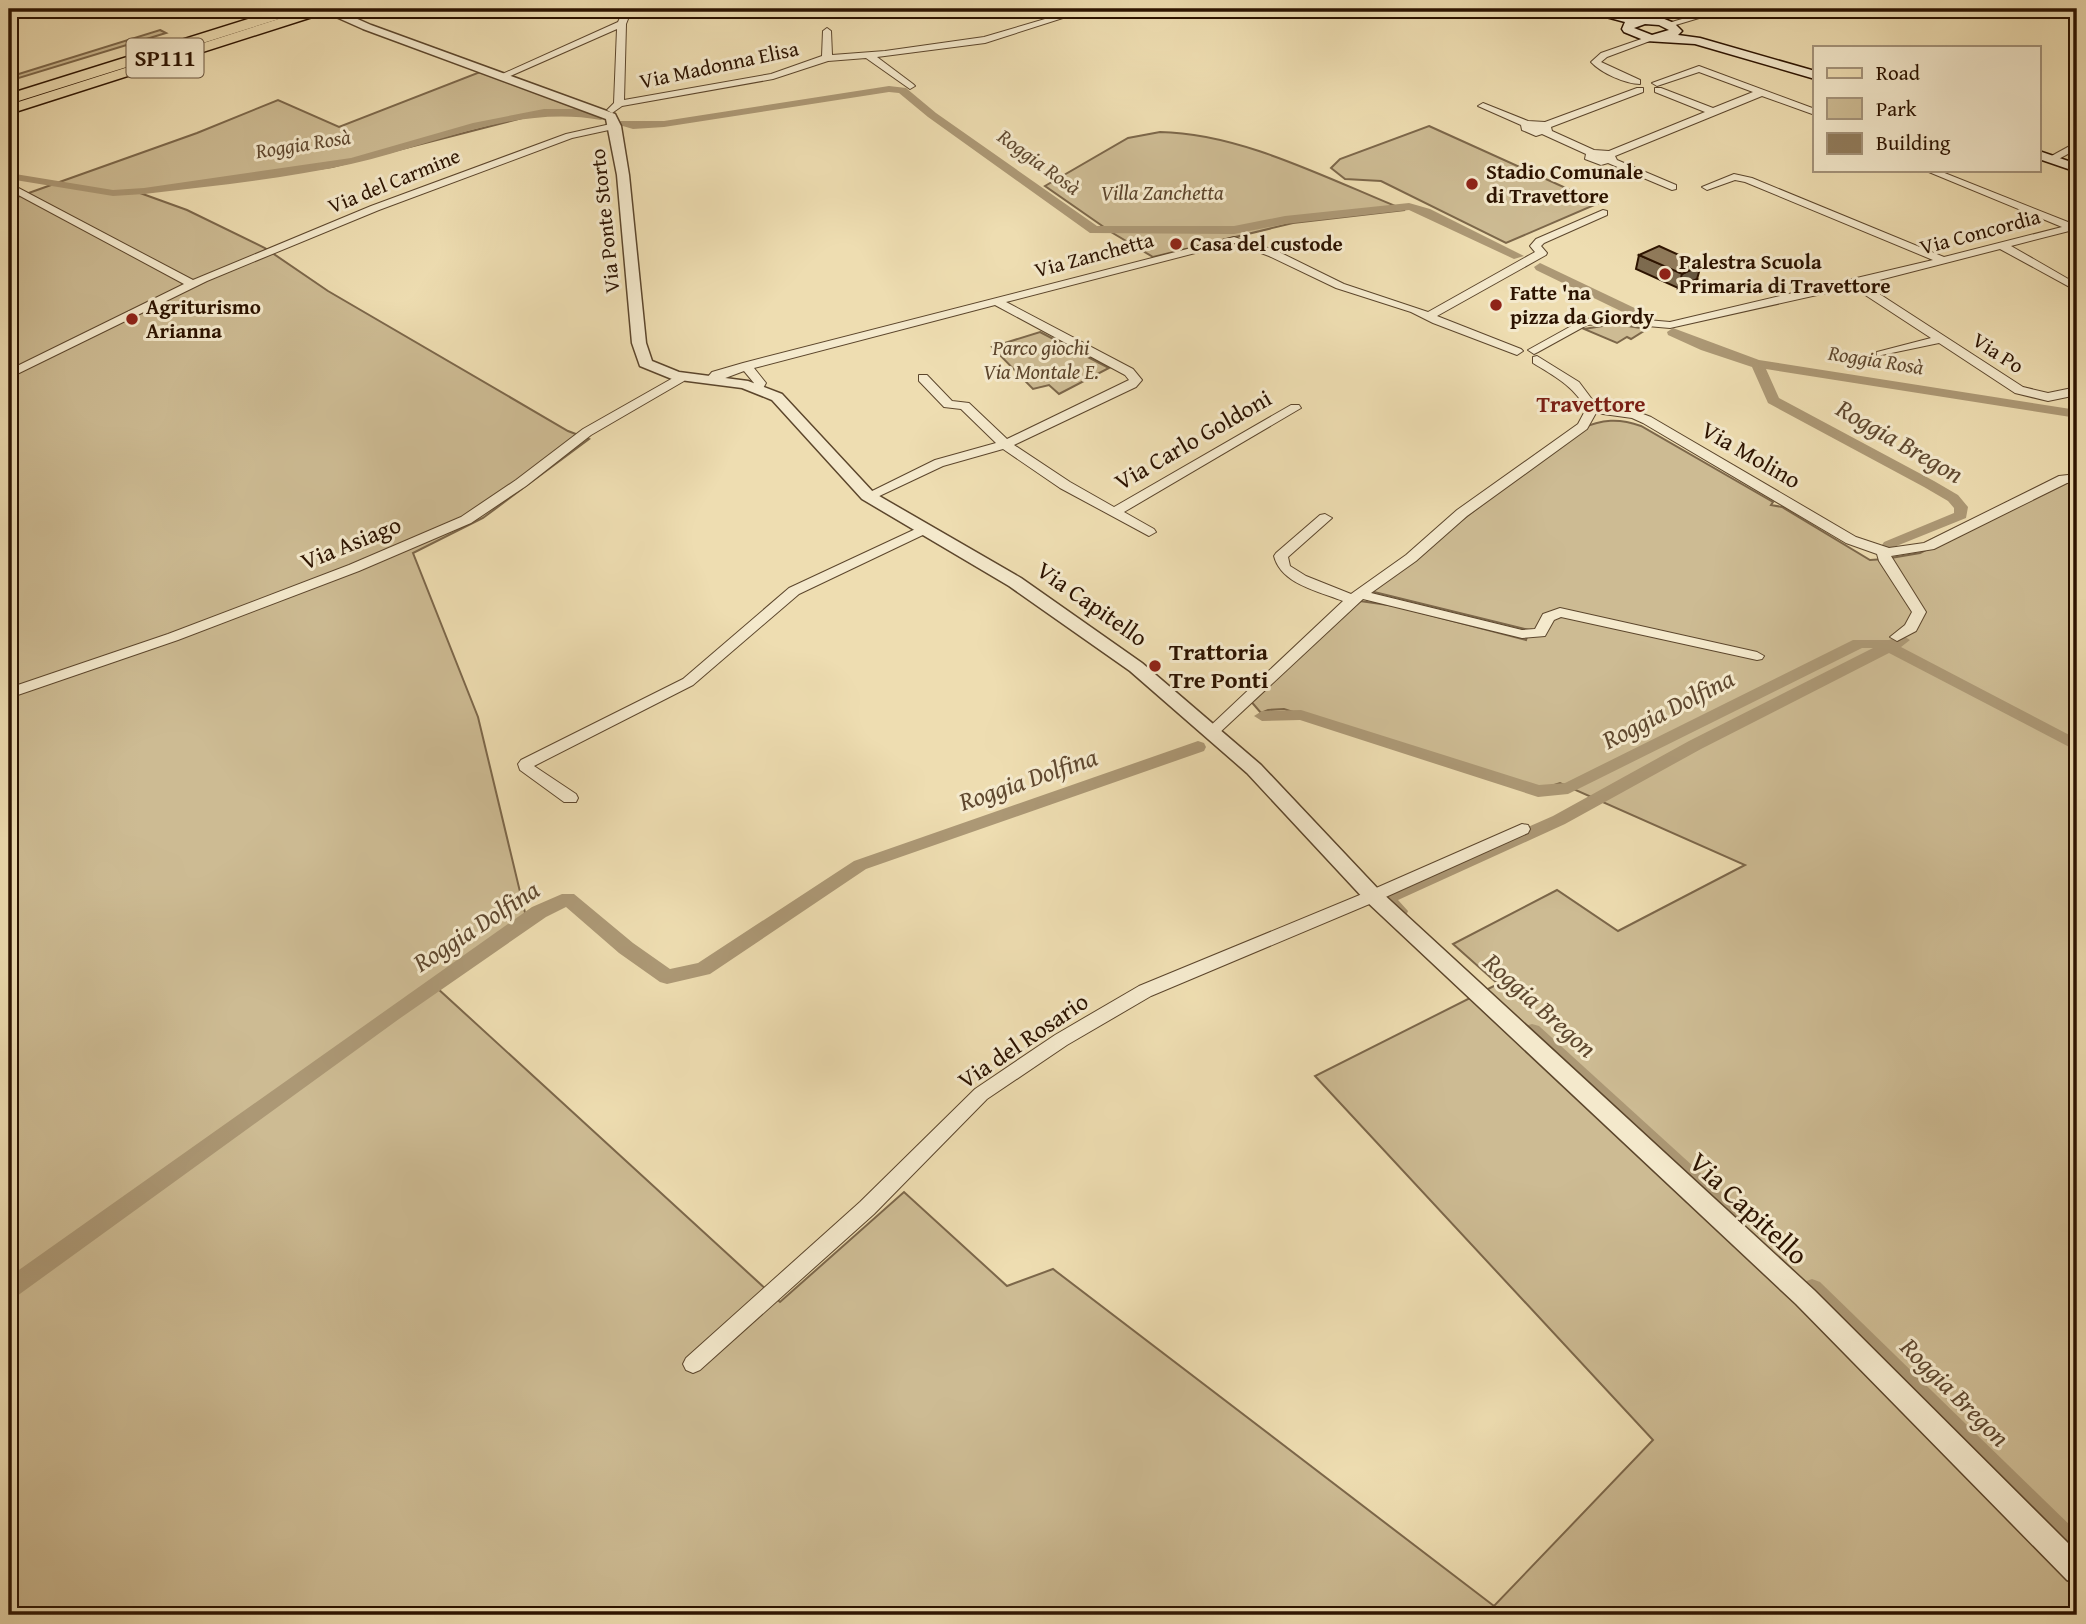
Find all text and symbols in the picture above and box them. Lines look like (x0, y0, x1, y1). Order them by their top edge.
street label: Via Madonna Elisa (636, 32, 801, 97)
road number: SP111 (127, 39, 204, 78)
legend (1813, 46, 2040, 172)
text: Road (1876, 57, 1921, 88)
text: Park (1876, 93, 1917, 124)
water label: Roggia Rosà (991, 120, 1088, 203)
water label: Roggia Rosà (252, 121, 353, 166)
text: Building (1876, 127, 1951, 158)
street label: Via del Carmine (323, 140, 465, 221)
street label: Via Ponte Storto (582, 147, 627, 295)
place label: Stadio Comunale di Travettore (1486, 156, 1643, 211)
marker: Stadio Comunale di Travettore (1464, 176, 1480, 192)
park label: Villa Zanchetta (1100, 177, 1224, 208)
street label: Via Concordia (1916, 201, 2044, 262)
street label: Via Zanchetta (1031, 224, 1157, 285)
place label: Casa del custode (1190, 228, 1343, 259)
marker: Casa del custode (1168, 236, 1184, 252)
place label: Palestra Scuola Primaria di Travettore (1679, 246, 1890, 301)
marker: Palestra Scuola Primaria di Travettore (1657, 266, 1673, 282)
place label: Fatte 'na pizza da Giordy (1510, 277, 1654, 332)
place label: Agriturismo Arianna (146, 291, 261, 346)
marker: Fatte 'na pizza da Giordy (1488, 297, 1504, 313)
marker: Agriturismo Arianna (124, 311, 140, 327)
street label: Via Po (1966, 324, 2030, 381)
park label: Parco giochi Via Montale E. (983, 332, 1099, 387)
water label: Roggia Rosà (1825, 337, 1926, 382)
street label: Via Carlo Goldoni (1108, 380, 1278, 499)
district label: Travettore (1536, 387, 1646, 420)
water label: Roggia Bregon (1828, 388, 1971, 493)
street label: Via Molino (1695, 412, 1808, 497)
street label: Via Asiago (295, 507, 406, 579)
street label: Via Capitello (1030, 552, 1155, 655)
place label: Trattoria Tre Ponti (1169, 634, 1269, 697)
marker: Trattoria Tre Ponti (1147, 658, 1163, 674)
water label: Roggia Dolfina (1594, 658, 1741, 759)
water label: Roggia Dolfina (952, 737, 1102, 821)
water label: Roggia Dolfina (404, 870, 547, 982)
water label: Roggia Bregon (1474, 942, 1606, 1066)
street label: Via del Rosario (950, 984, 1095, 1097)
street label: Via Capitello (1680, 1141, 1818, 1274)
water label: Roggia Bregon (1891, 1327, 2019, 1455)

